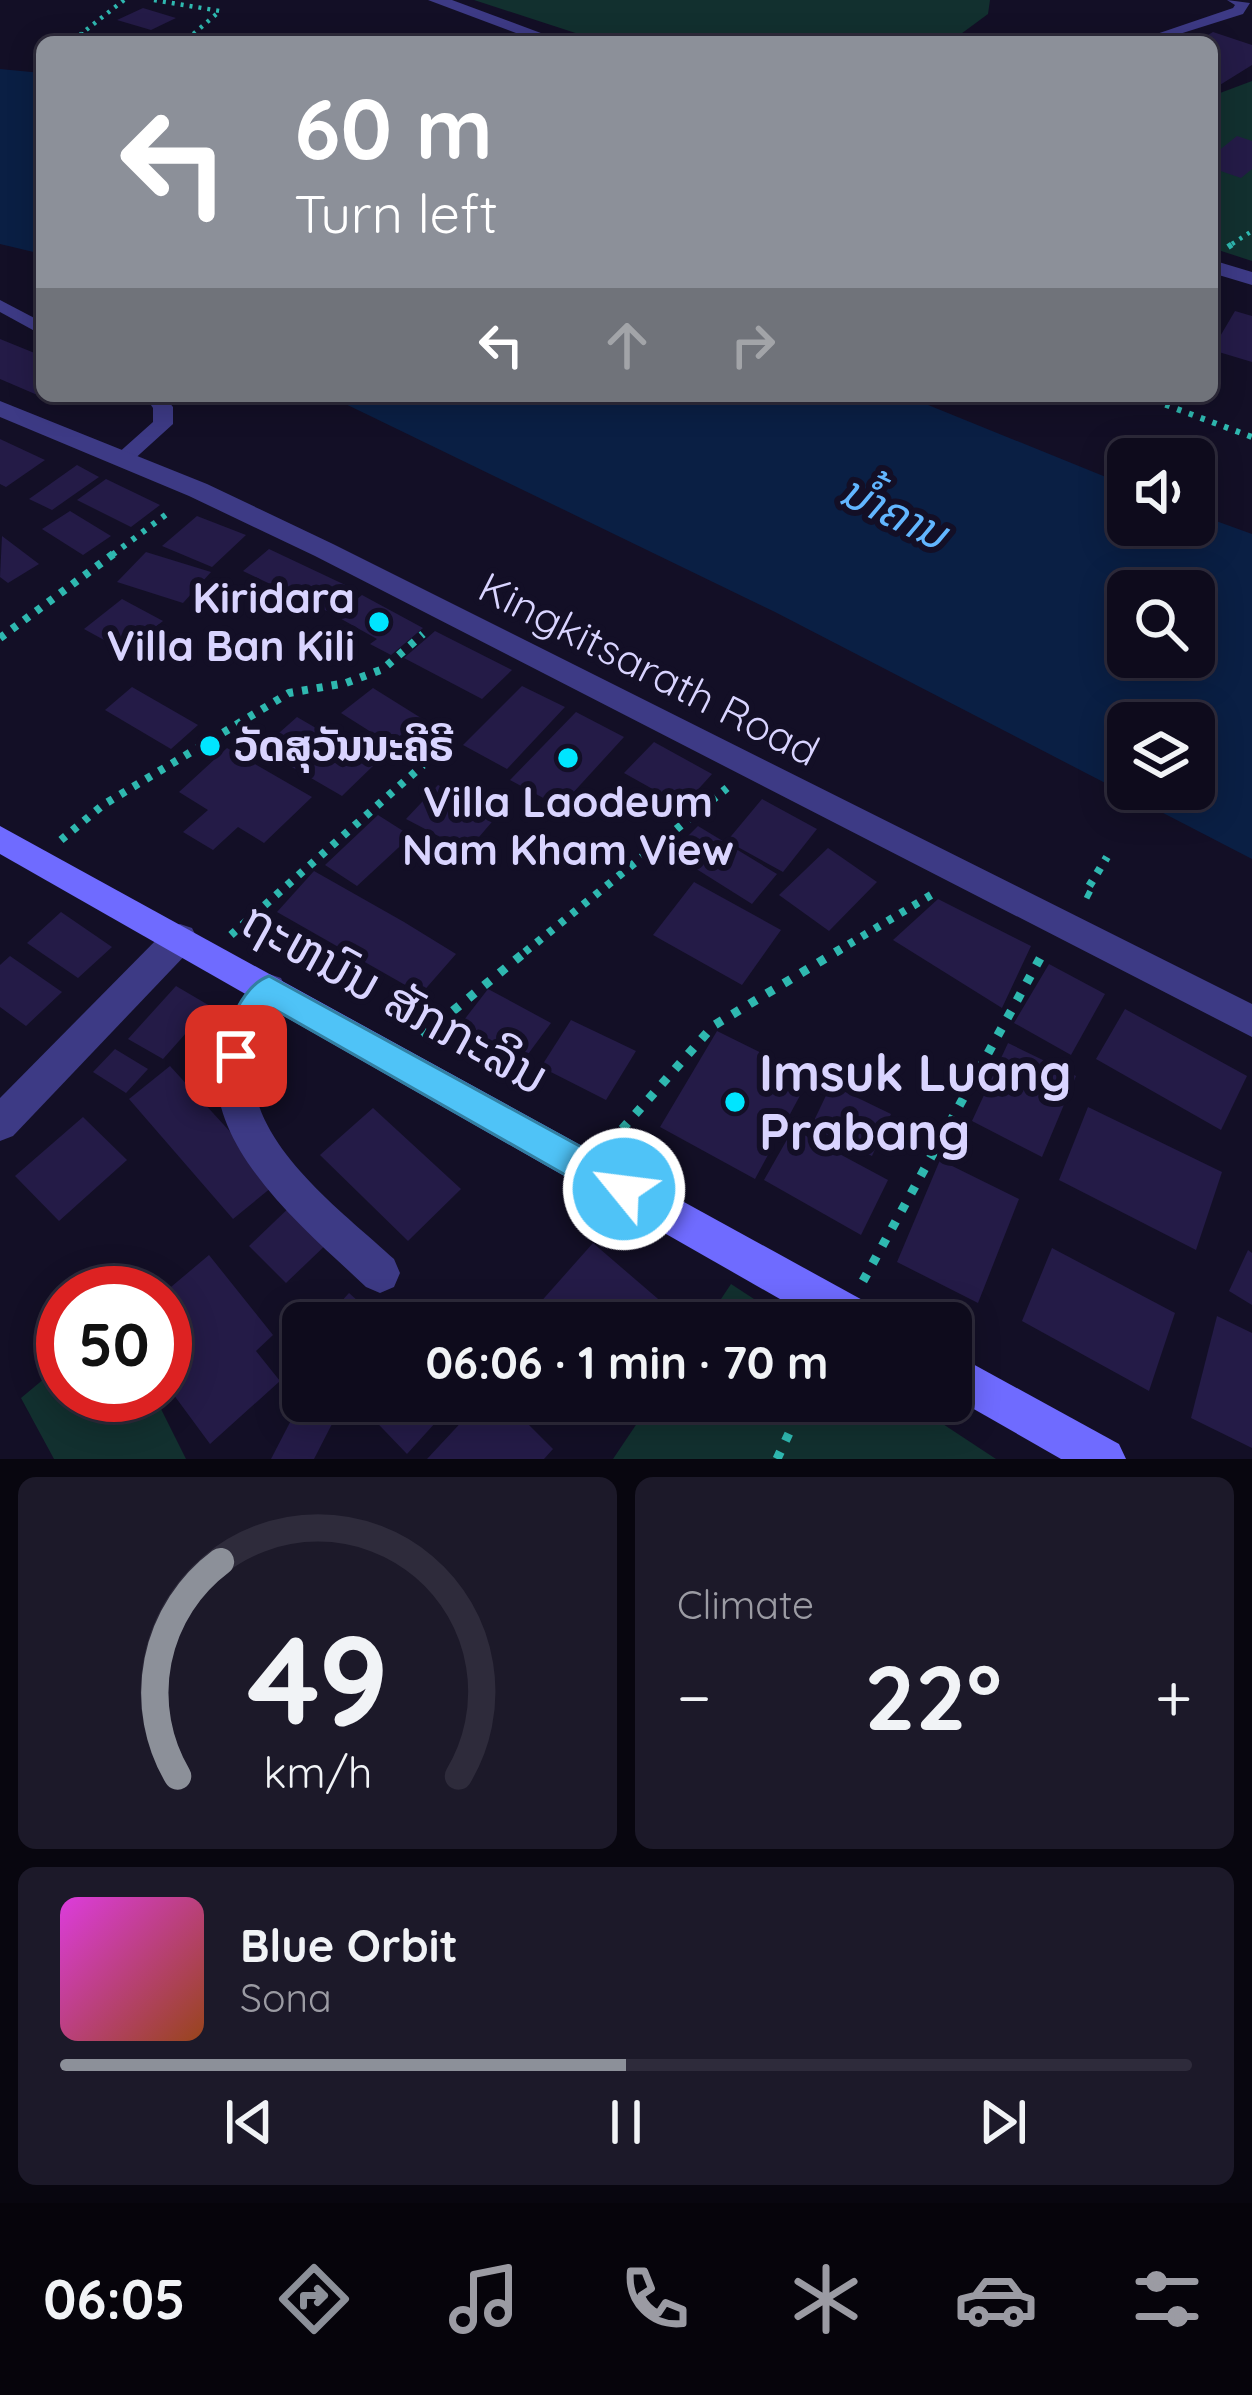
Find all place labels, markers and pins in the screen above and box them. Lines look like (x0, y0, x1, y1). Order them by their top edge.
place label: Kiridara Villa Ban Kili (106, 571, 355, 672)
marker: Kiridara Villa Ban Kili (366, 609, 392, 635)
place label: ວັດສຸວັນນະຄີຣີ (234, 719, 454, 773)
marker: ວັດສຸວັນນະຄີຣີ (197, 733, 223, 759)
marker: Villa Laodeum Nam Kham View (555, 745, 581, 771)
place label: Villa Laodeum Nam Kham View (402, 775, 734, 876)
pin (185, 1005, 287, 1107)
place label: Imsuk Luang Prabang (759, 1040, 1071, 1163)
marker: Imsuk Luang Prabang (722, 1089, 748, 1115)

